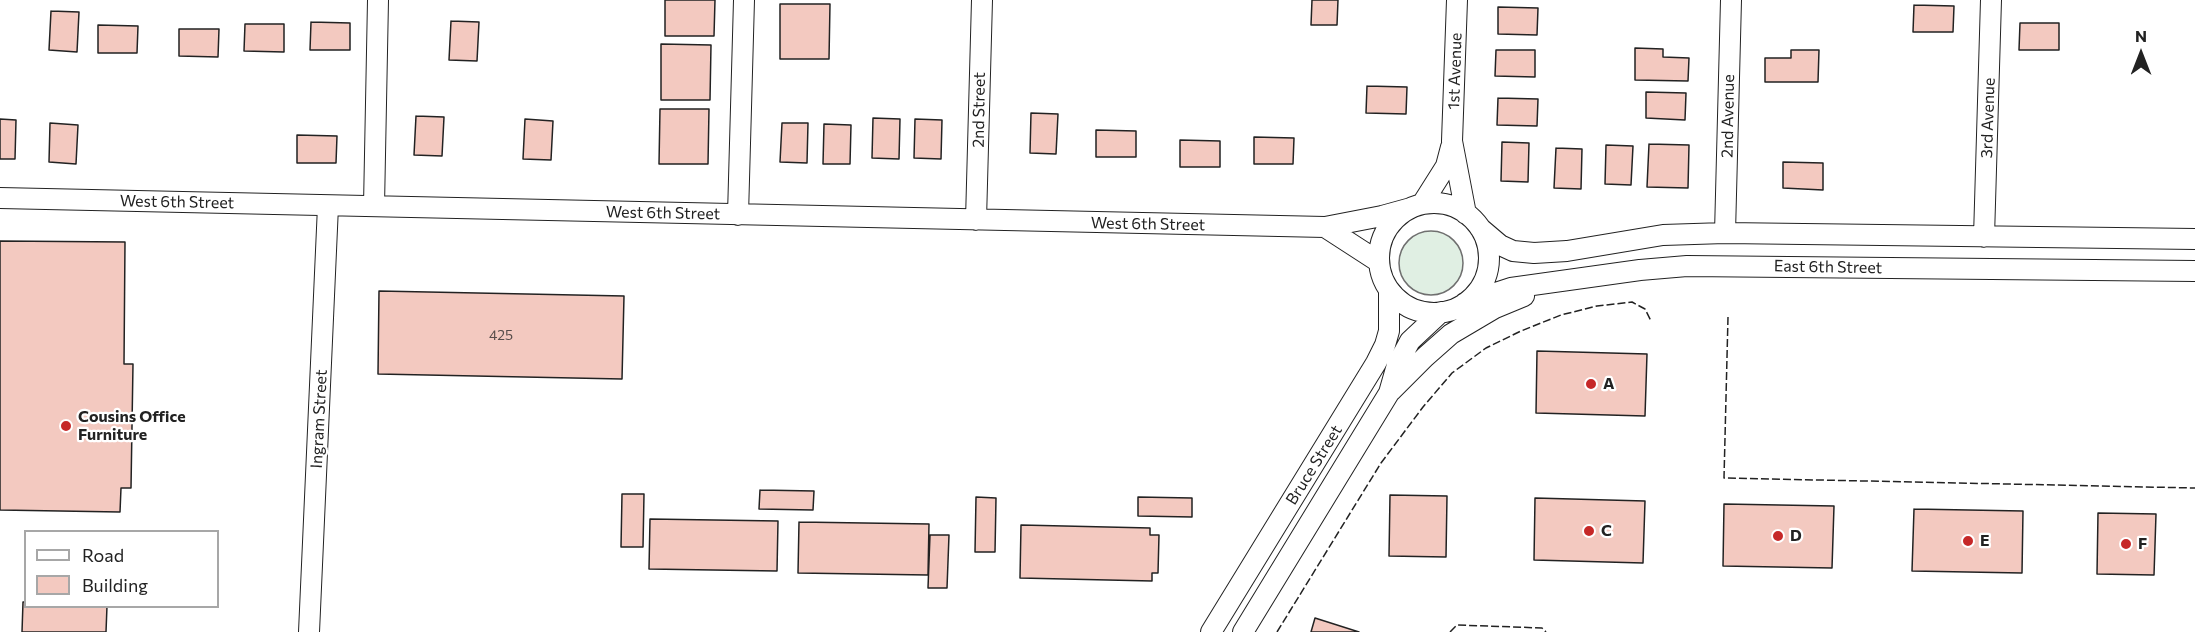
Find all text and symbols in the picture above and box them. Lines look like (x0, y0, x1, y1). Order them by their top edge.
north arrow (2111, 24, 2171, 84)
text: N (2135, 26, 2147, 45)
street label: 1st Avenue (1444, 32, 1466, 110)
street label: 2nd Street (969, 72, 989, 148)
street label: 2nd Avenue (1718, 74, 1738, 158)
street label: 3rd Avenue (1977, 77, 1999, 159)
street label: West 6th Street (120, 191, 234, 213)
street label: West 6th Street (606, 202, 720, 224)
street label: West 6th Street (1091, 213, 1205, 235)
street label: East 6th Street (1774, 256, 1882, 278)
house number: 425 (489, 327, 513, 343)
street label: Ingram Street (307, 369, 331, 469)
place label: A (1603, 374, 1614, 394)
marker: A (1584, 377, 1598, 391)
place label: Cousins Office Furniture (78, 407, 186, 445)
marker: Cousins Office Furniture (59, 419, 73, 433)
street label: Bruce Street (1282, 422, 1346, 508)
place label: C (1601, 521, 1612, 541)
marker: C (1582, 524, 1596, 538)
place label: D (1790, 526, 1802, 546)
marker: D (1771, 529, 1785, 543)
legend (24, 530, 219, 608)
place label: E (1980, 531, 1990, 551)
marker: E (1961, 534, 1975, 548)
place label: F (2138, 534, 2147, 554)
marker: F (2119, 537, 2133, 551)
text: Road (82, 544, 124, 566)
text: Building (82, 574, 148, 596)

